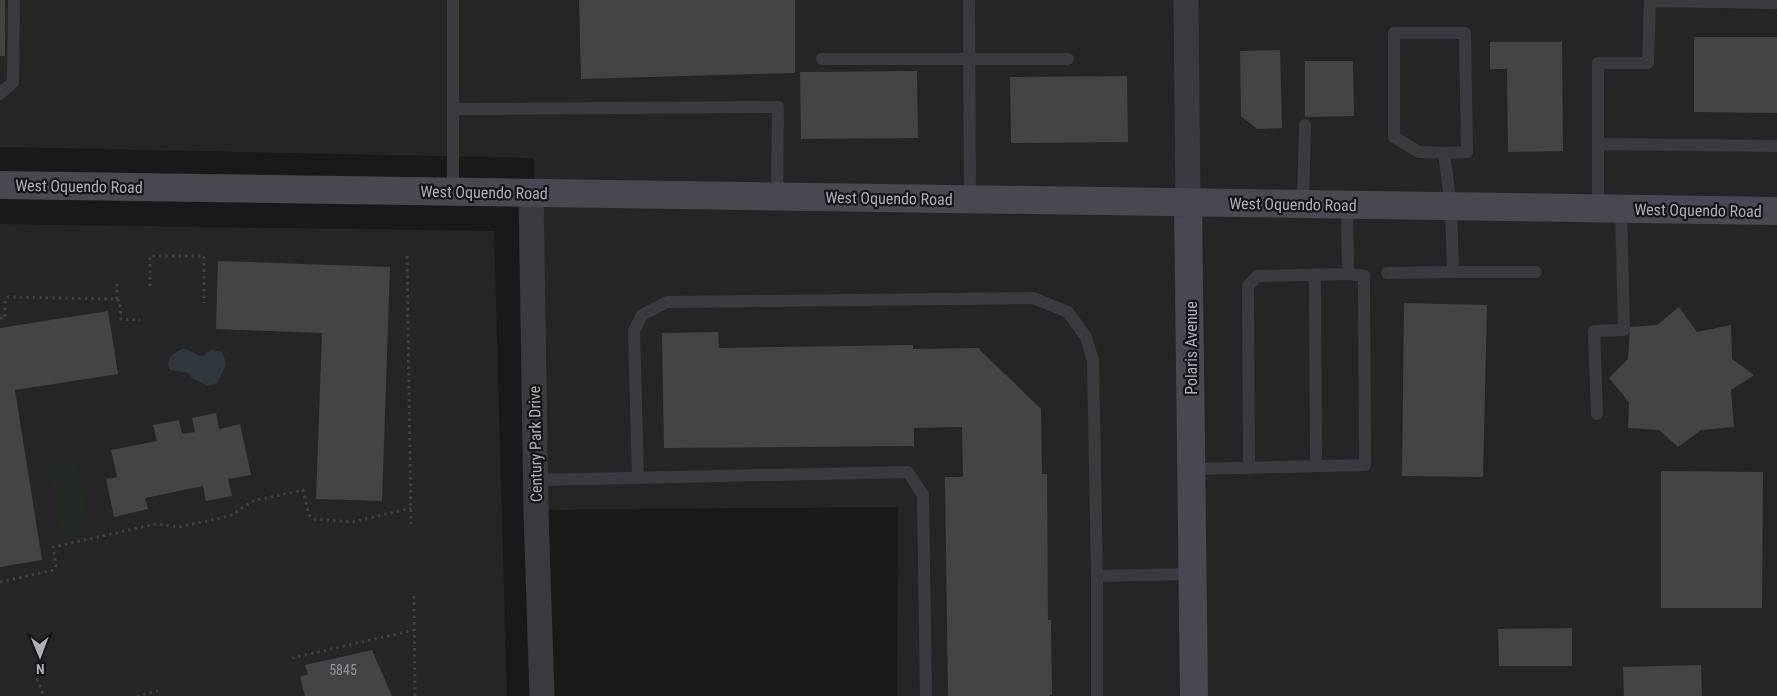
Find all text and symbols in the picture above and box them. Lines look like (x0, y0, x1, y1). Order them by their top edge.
street label: West Oquendo Road (15, 176, 143, 197)
street label: West Oquendo Road (420, 182, 548, 203)
street label: West Oquendo Road (825, 188, 953, 209)
street label: West Oquendo Road (1229, 194, 1357, 215)
street label: West Oquendo Road (1634, 200, 1762, 221)
street label: Polaris Avenue (1182, 301, 1201, 395)
street label: Century Park Drive (525, 386, 546, 502)
north arrow (15, 631, 65, 681)
text: N (36, 661, 45, 677)
house number: 5845 (329, 662, 357, 678)

